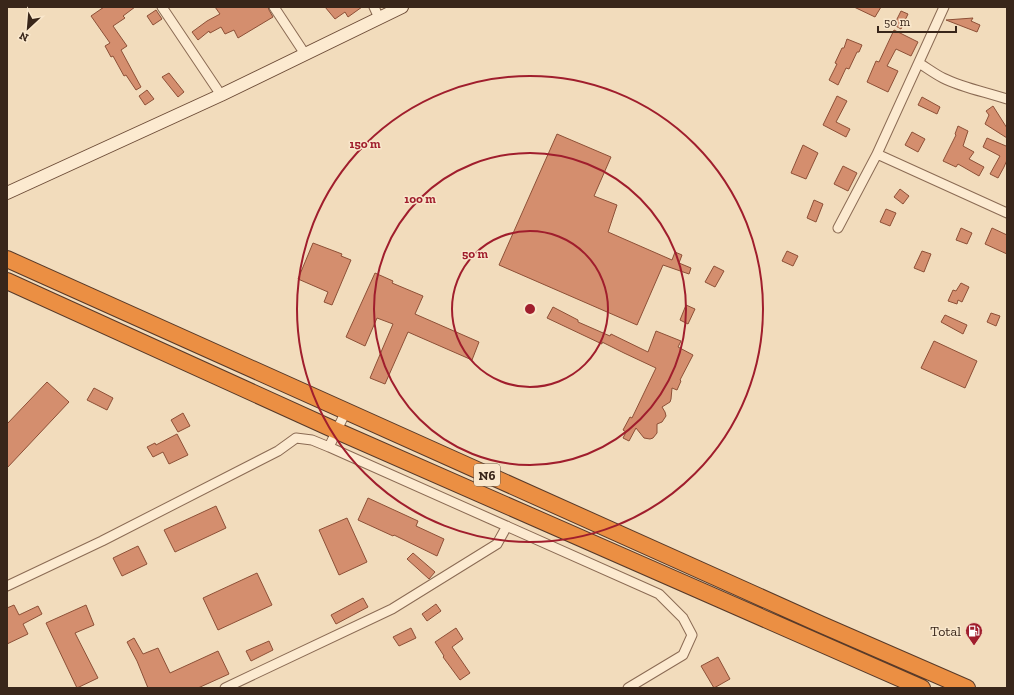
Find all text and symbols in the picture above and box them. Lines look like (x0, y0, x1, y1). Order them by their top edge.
north arrow (8, 8, 48, 48)
scale bar (878, 8, 956, 34)
text: 50 m (884, 15, 911, 29)
text: N (17, 29, 30, 44)
text: 150 m (350, 137, 381, 151)
text: 100 m (404, 192, 436, 206)
text: 50 m (462, 247, 488, 261)
centre of rings (523, 302, 537, 316)
road number: N6 (474, 464, 500, 486)
fuel station icon: Total (964, 621, 984, 646)
place label: Total (930, 623, 961, 640)

